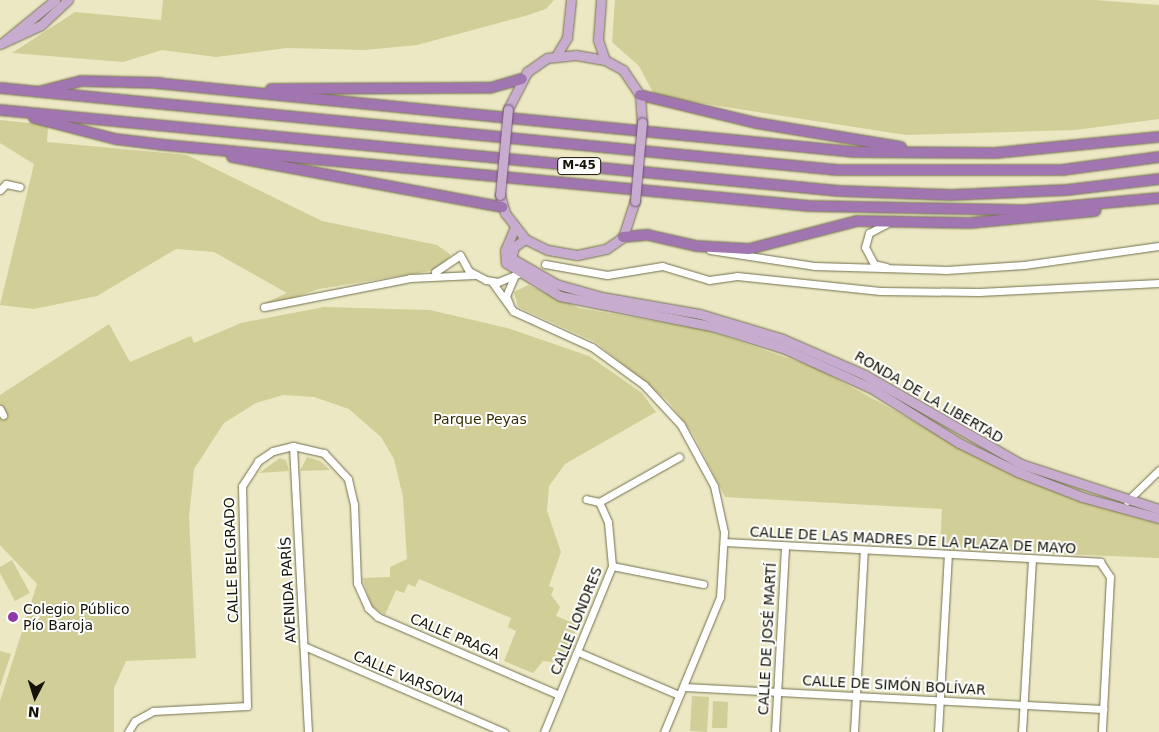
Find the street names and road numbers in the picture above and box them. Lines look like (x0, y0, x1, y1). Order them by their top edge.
road number: M-45 (556, 157, 602, 176)
street label: RONDA DE LA LIBERTAD (852, 347, 1006, 447)
street label: CALLE BELGRADO (220, 497, 242, 623)
street label: CALLE DE LAS MADRES DE LA PLAZA DE MAYO (749, 523, 1077, 557)
street label: AVENIDA PARÍS (277, 537, 299, 643)
street label: CALLE DE JOSÉ MARTÍ (755, 562, 779, 716)
street label: CALLE LONDRES (547, 564, 605, 678)
street label: CALLE PRAGA (408, 610, 502, 662)
street label: CALLE VARSOVIA (351, 647, 467, 709)
street label: CALLE DE SIMÓN BOLÍVAR (802, 672, 986, 698)

